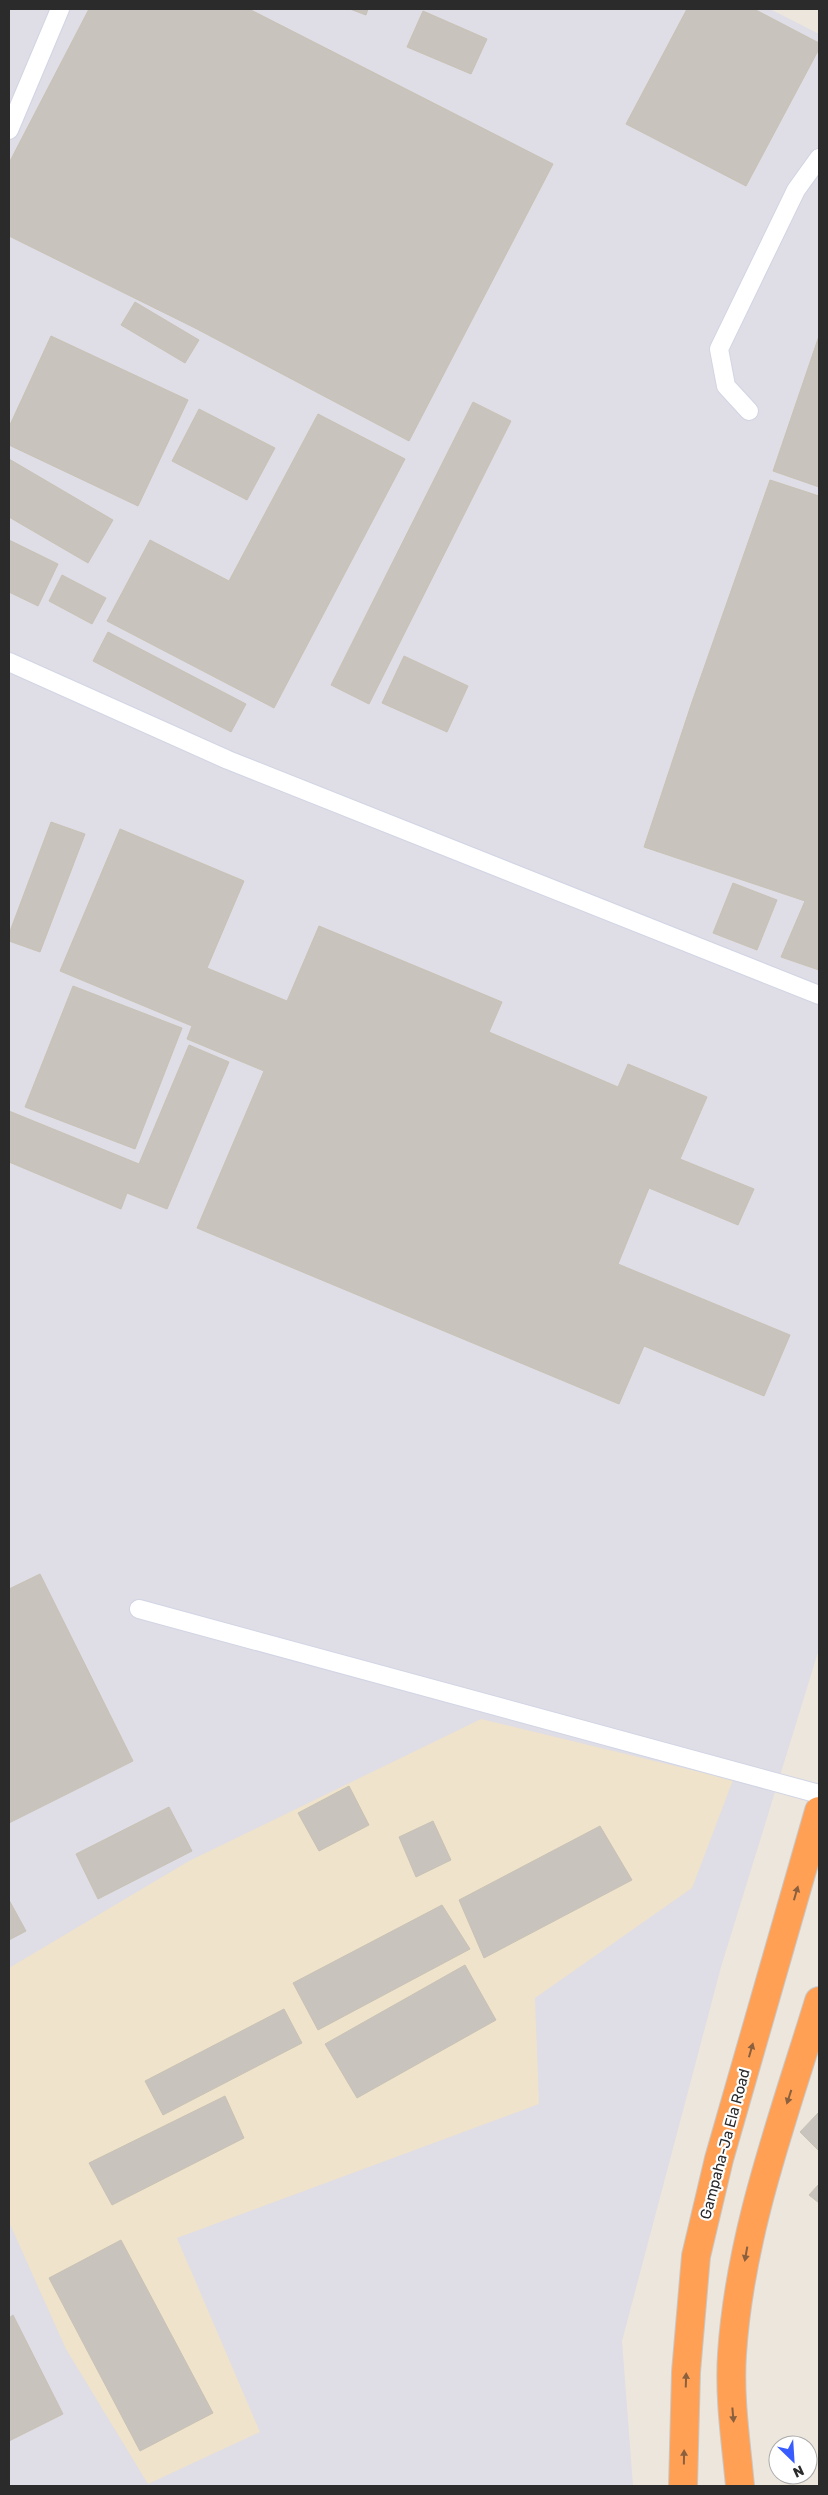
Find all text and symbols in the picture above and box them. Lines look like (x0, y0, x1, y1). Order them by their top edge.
one-way arrow (792, 1886, 800, 1901)
one-way arrow (747, 2042, 755, 2057)
street label: Gampaha-Ja Ela Road (696, 2067, 754, 2221)
one-way arrow (784, 2090, 792, 2105)
one-way arrow (741, 2246, 749, 2262)
one-way arrow (682, 2371, 690, 2387)
one-way arrow (729, 2407, 737, 2423)
north arrow (768, 2435, 818, 2485)
one-way arrow (680, 2449, 688, 2465)
text: N (790, 2461, 806, 2481)

